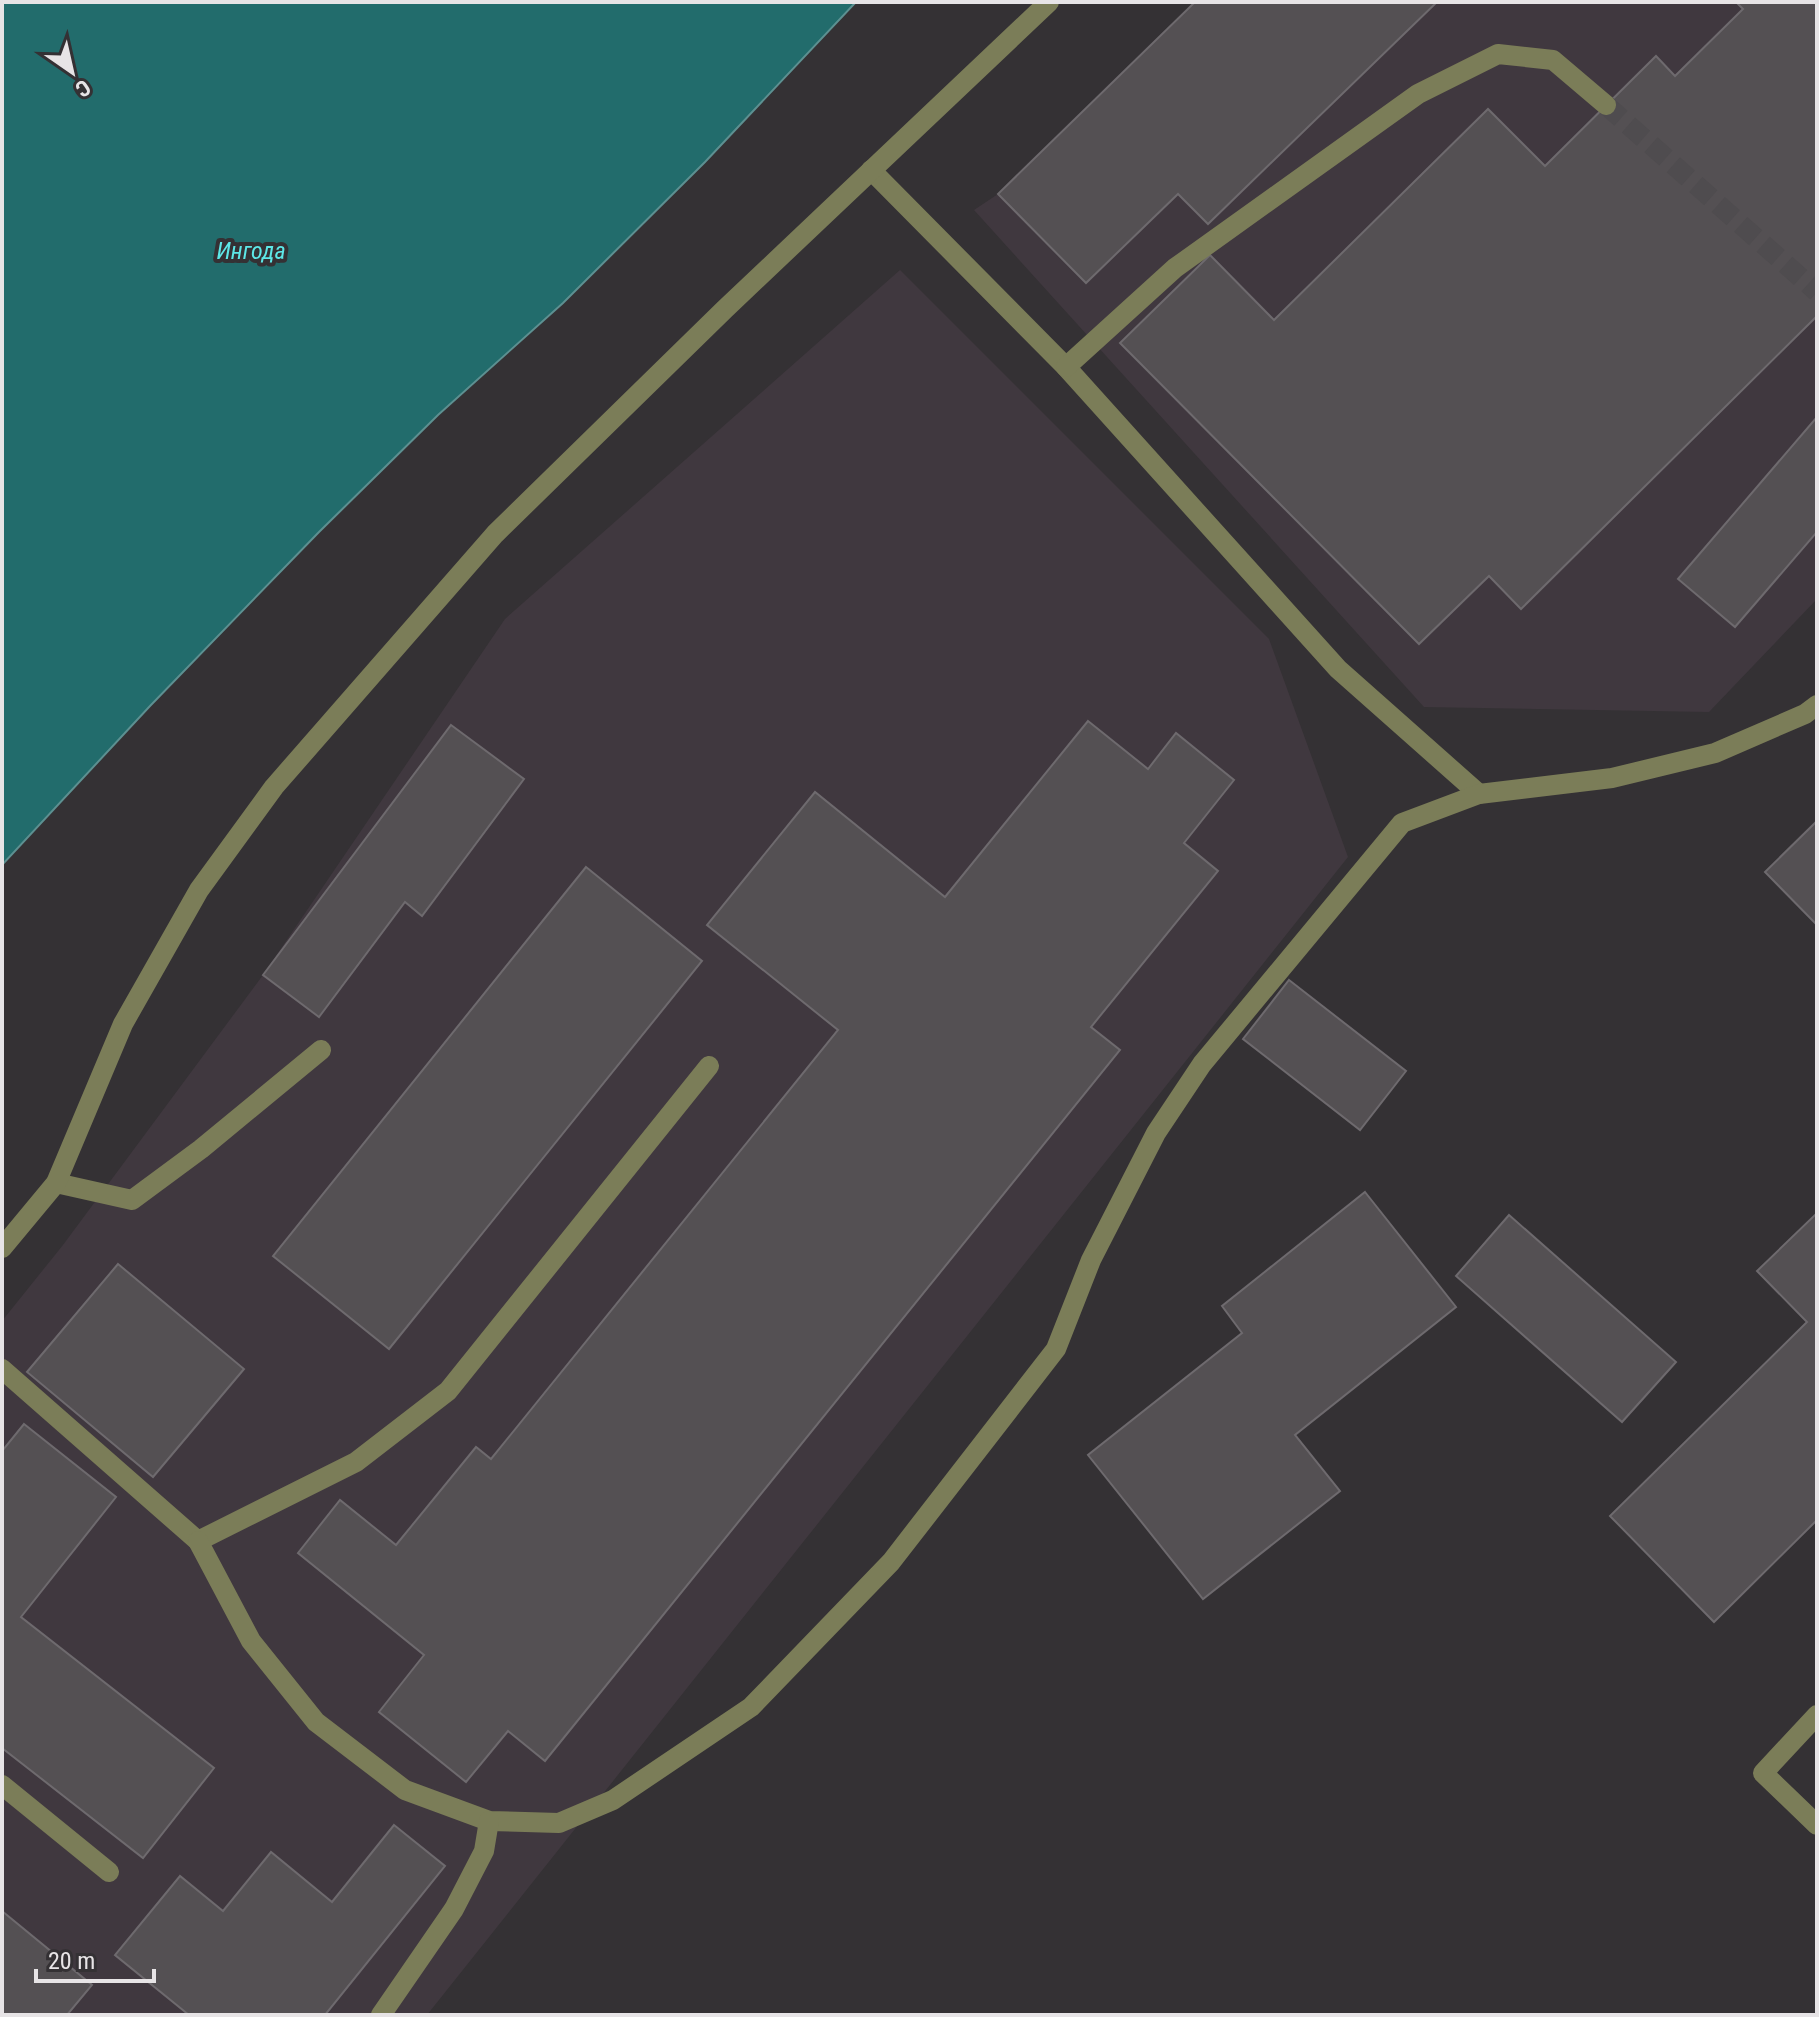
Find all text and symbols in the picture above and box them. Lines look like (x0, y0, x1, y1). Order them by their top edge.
north arrow (32, 32, 112, 112)
text: С (71, 74, 95, 102)
water label: Ингода (216, 237, 286, 265)
scale bar (36, 1933, 154, 1983)
text: 20 m (48, 1947, 95, 1975)

